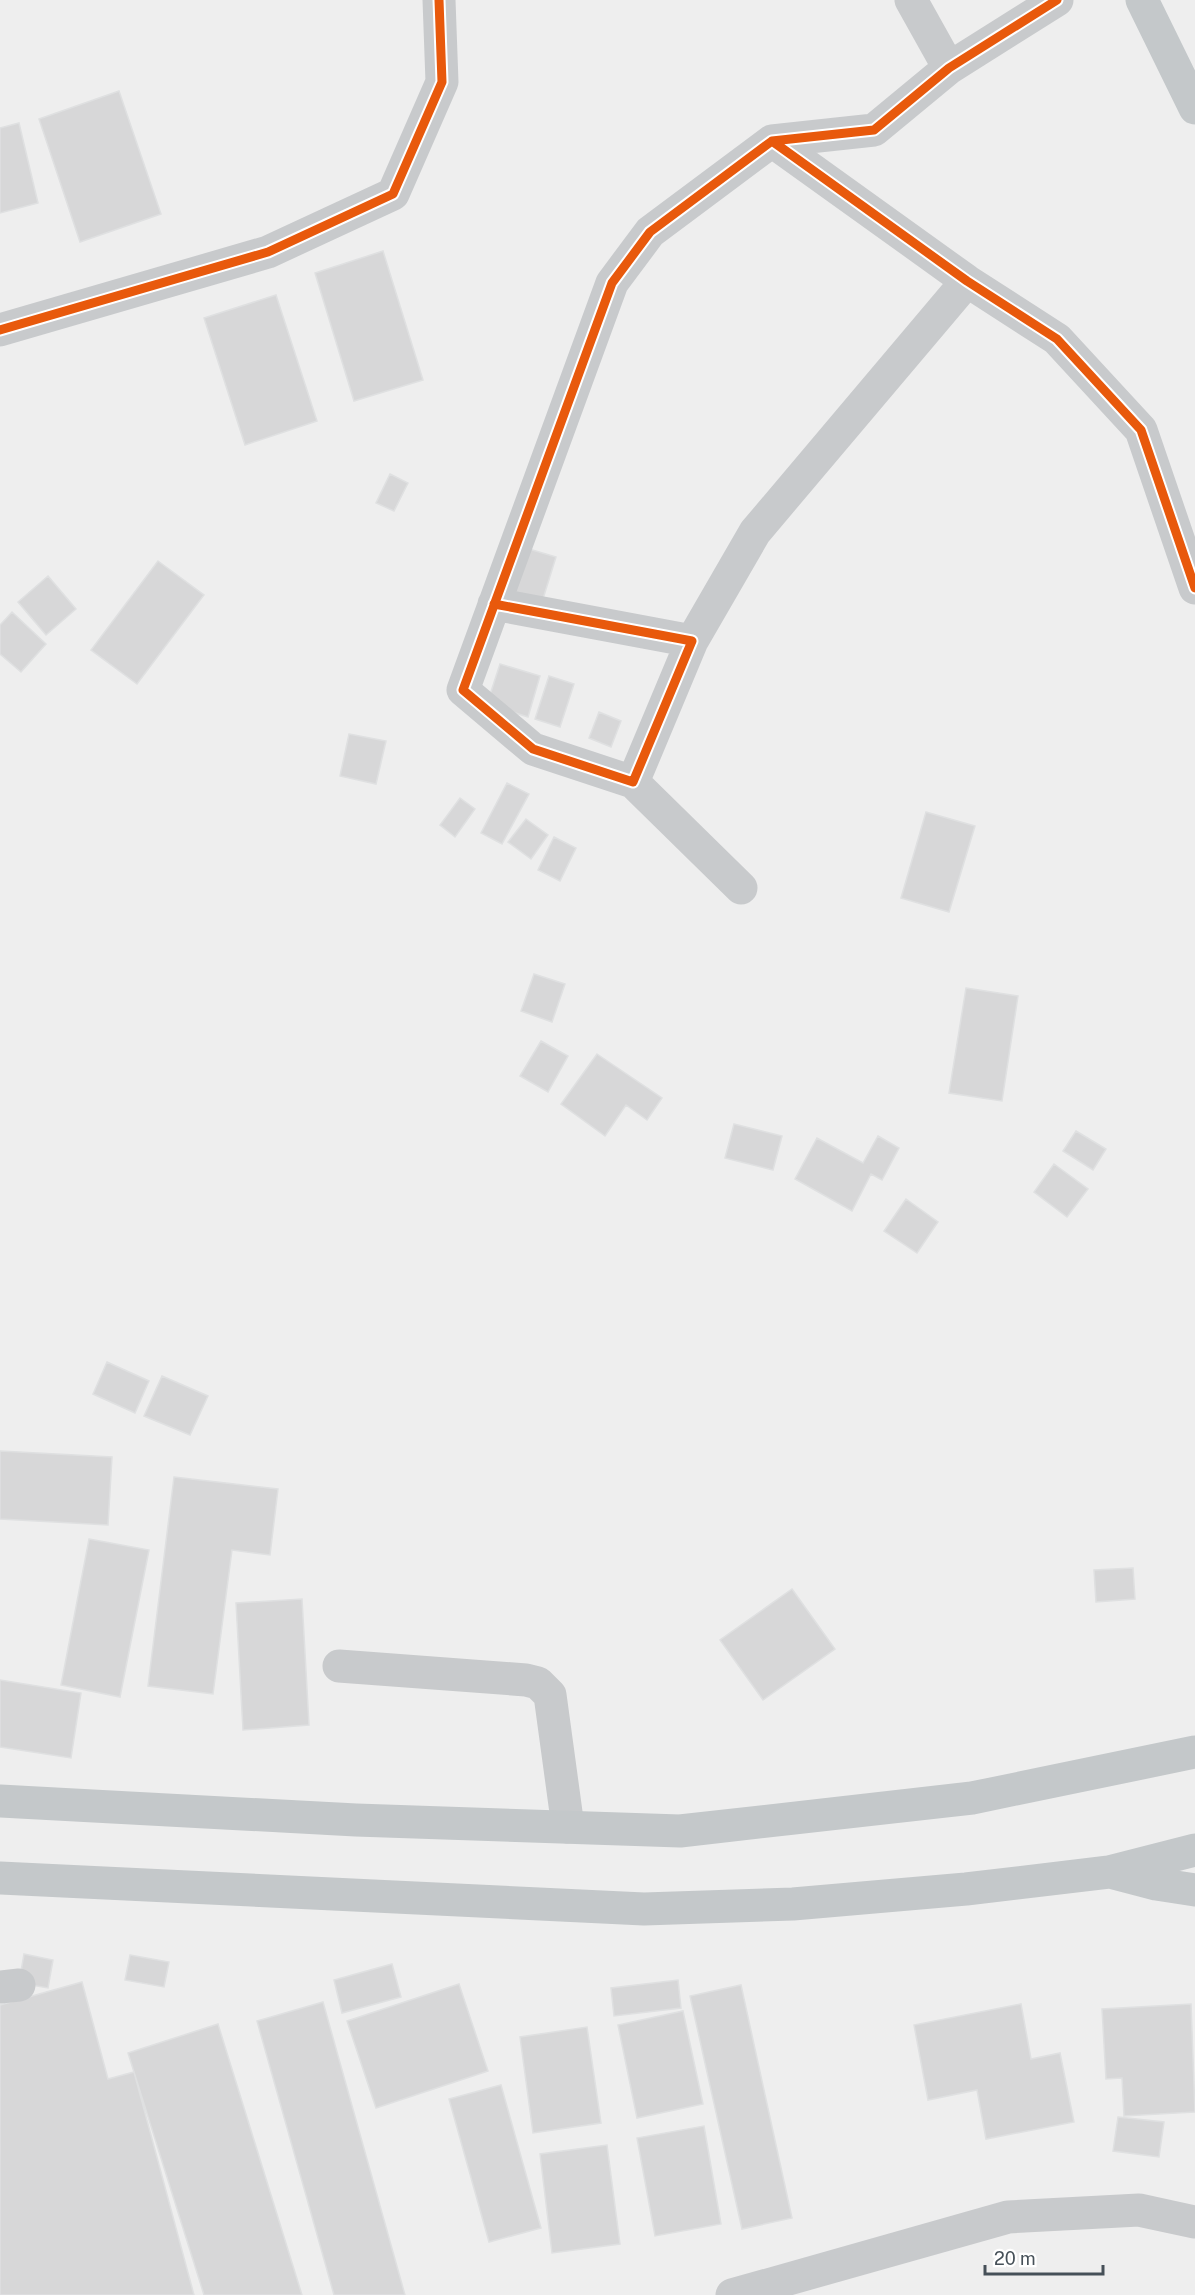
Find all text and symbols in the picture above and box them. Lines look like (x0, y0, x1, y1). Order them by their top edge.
scale bar (985, 2238, 1104, 2276)
text: 20 m (994, 2248, 1036, 2269)

